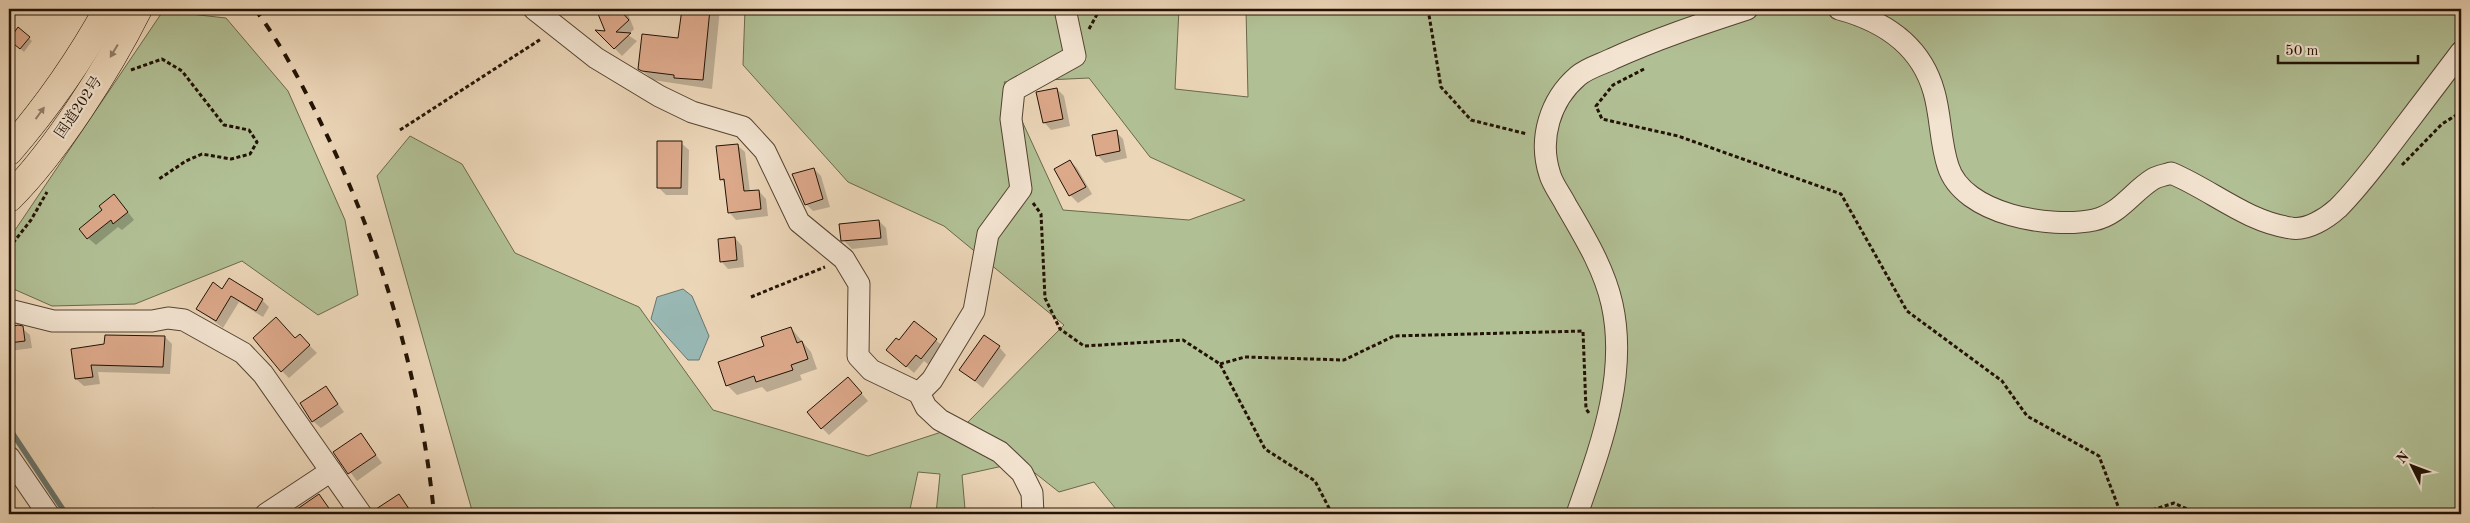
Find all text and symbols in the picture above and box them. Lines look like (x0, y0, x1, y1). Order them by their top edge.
scale bar (2278, 32, 2418, 64)
text: 50 m (2285, 44, 2319, 59)
one-way arrow (110, 45, 119, 58)
street label: 国道202号 (51, 73, 105, 142)
one-way arrow (35, 106, 45, 120)
north arrow (2388, 440, 2438, 490)
text: N (2394, 449, 2412, 467)

